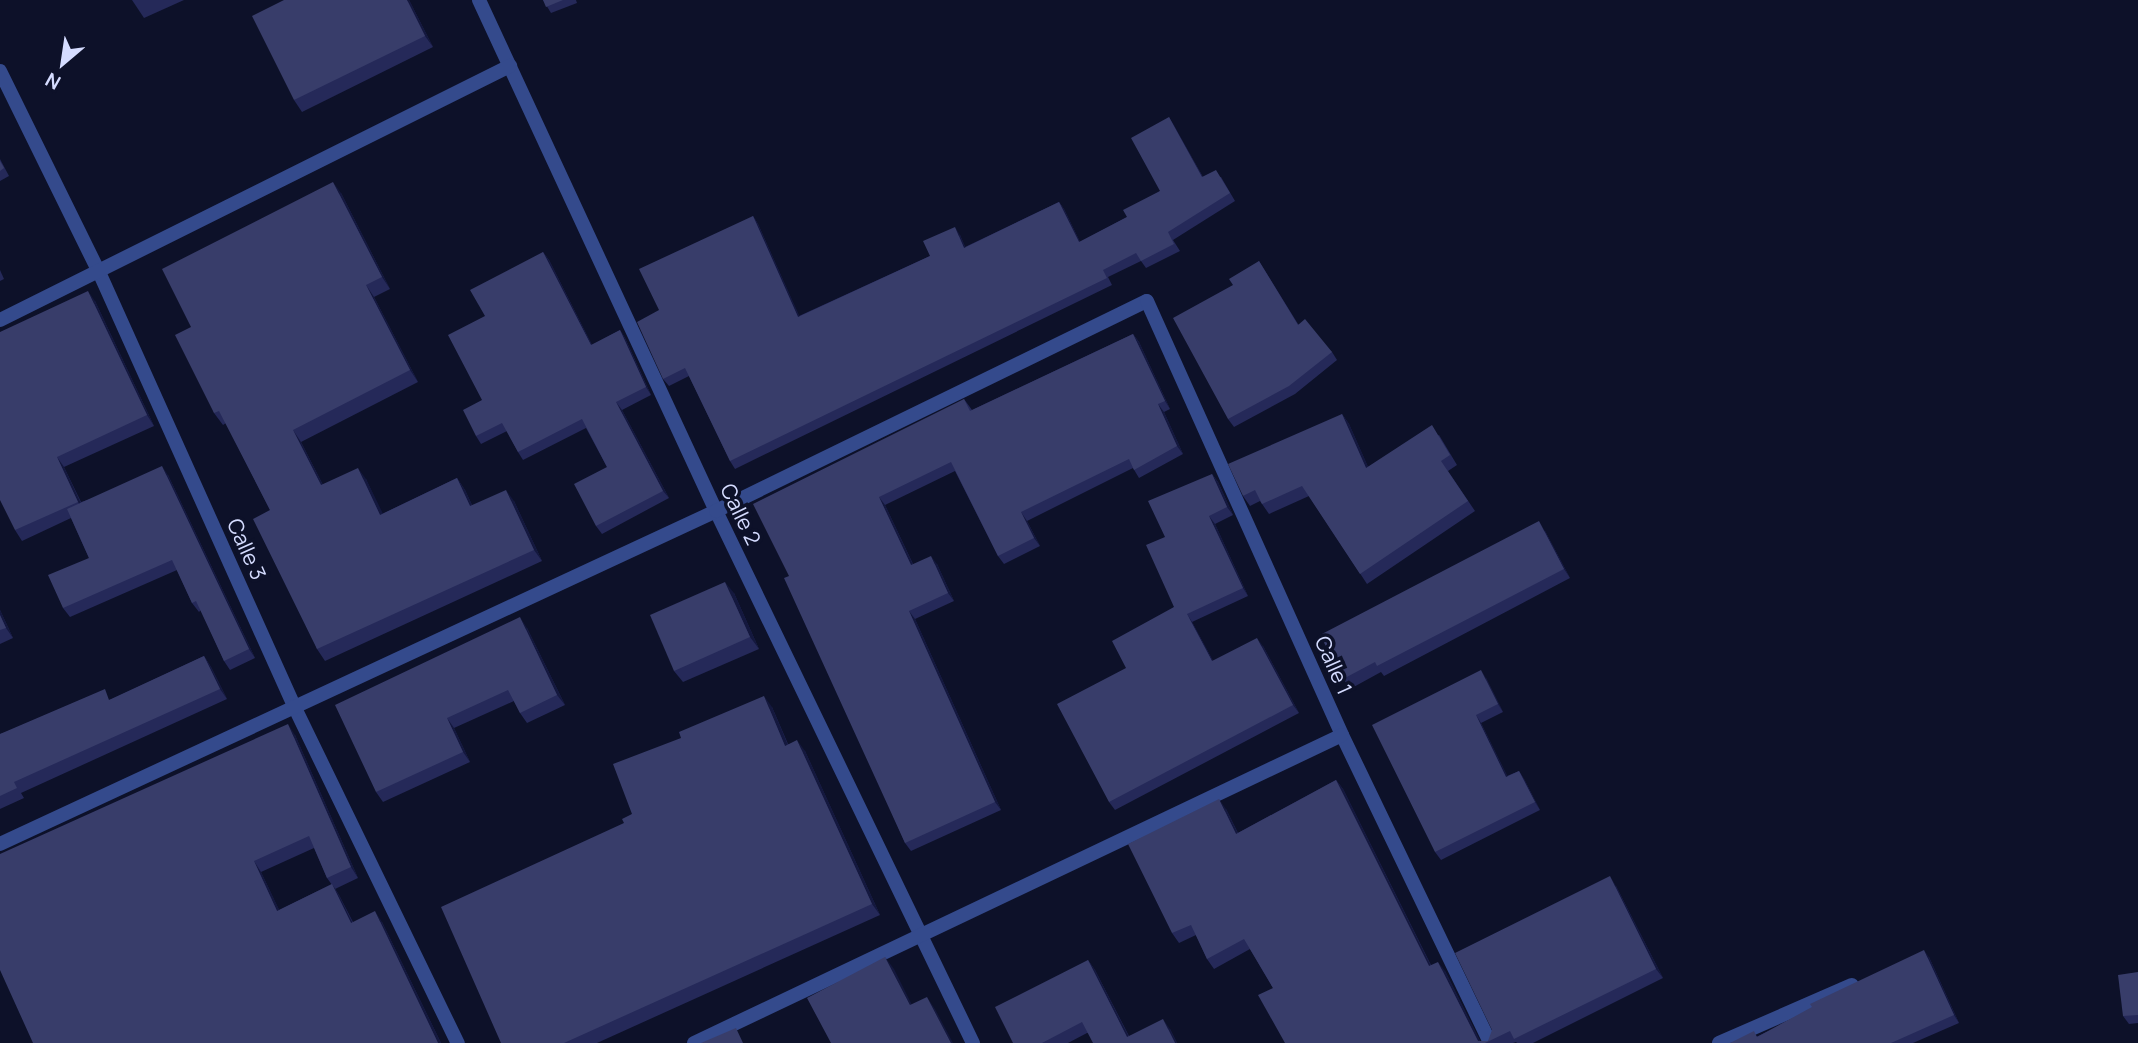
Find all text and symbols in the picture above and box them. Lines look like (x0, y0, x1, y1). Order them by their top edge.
north arrow (28, 28, 98, 98)
text: N (41, 67, 65, 96)
street label: Calle 2 (715, 479, 767, 549)
street label: Calle 3 (222, 514, 272, 584)
street label: Calle 1 (1310, 632, 1358, 698)

